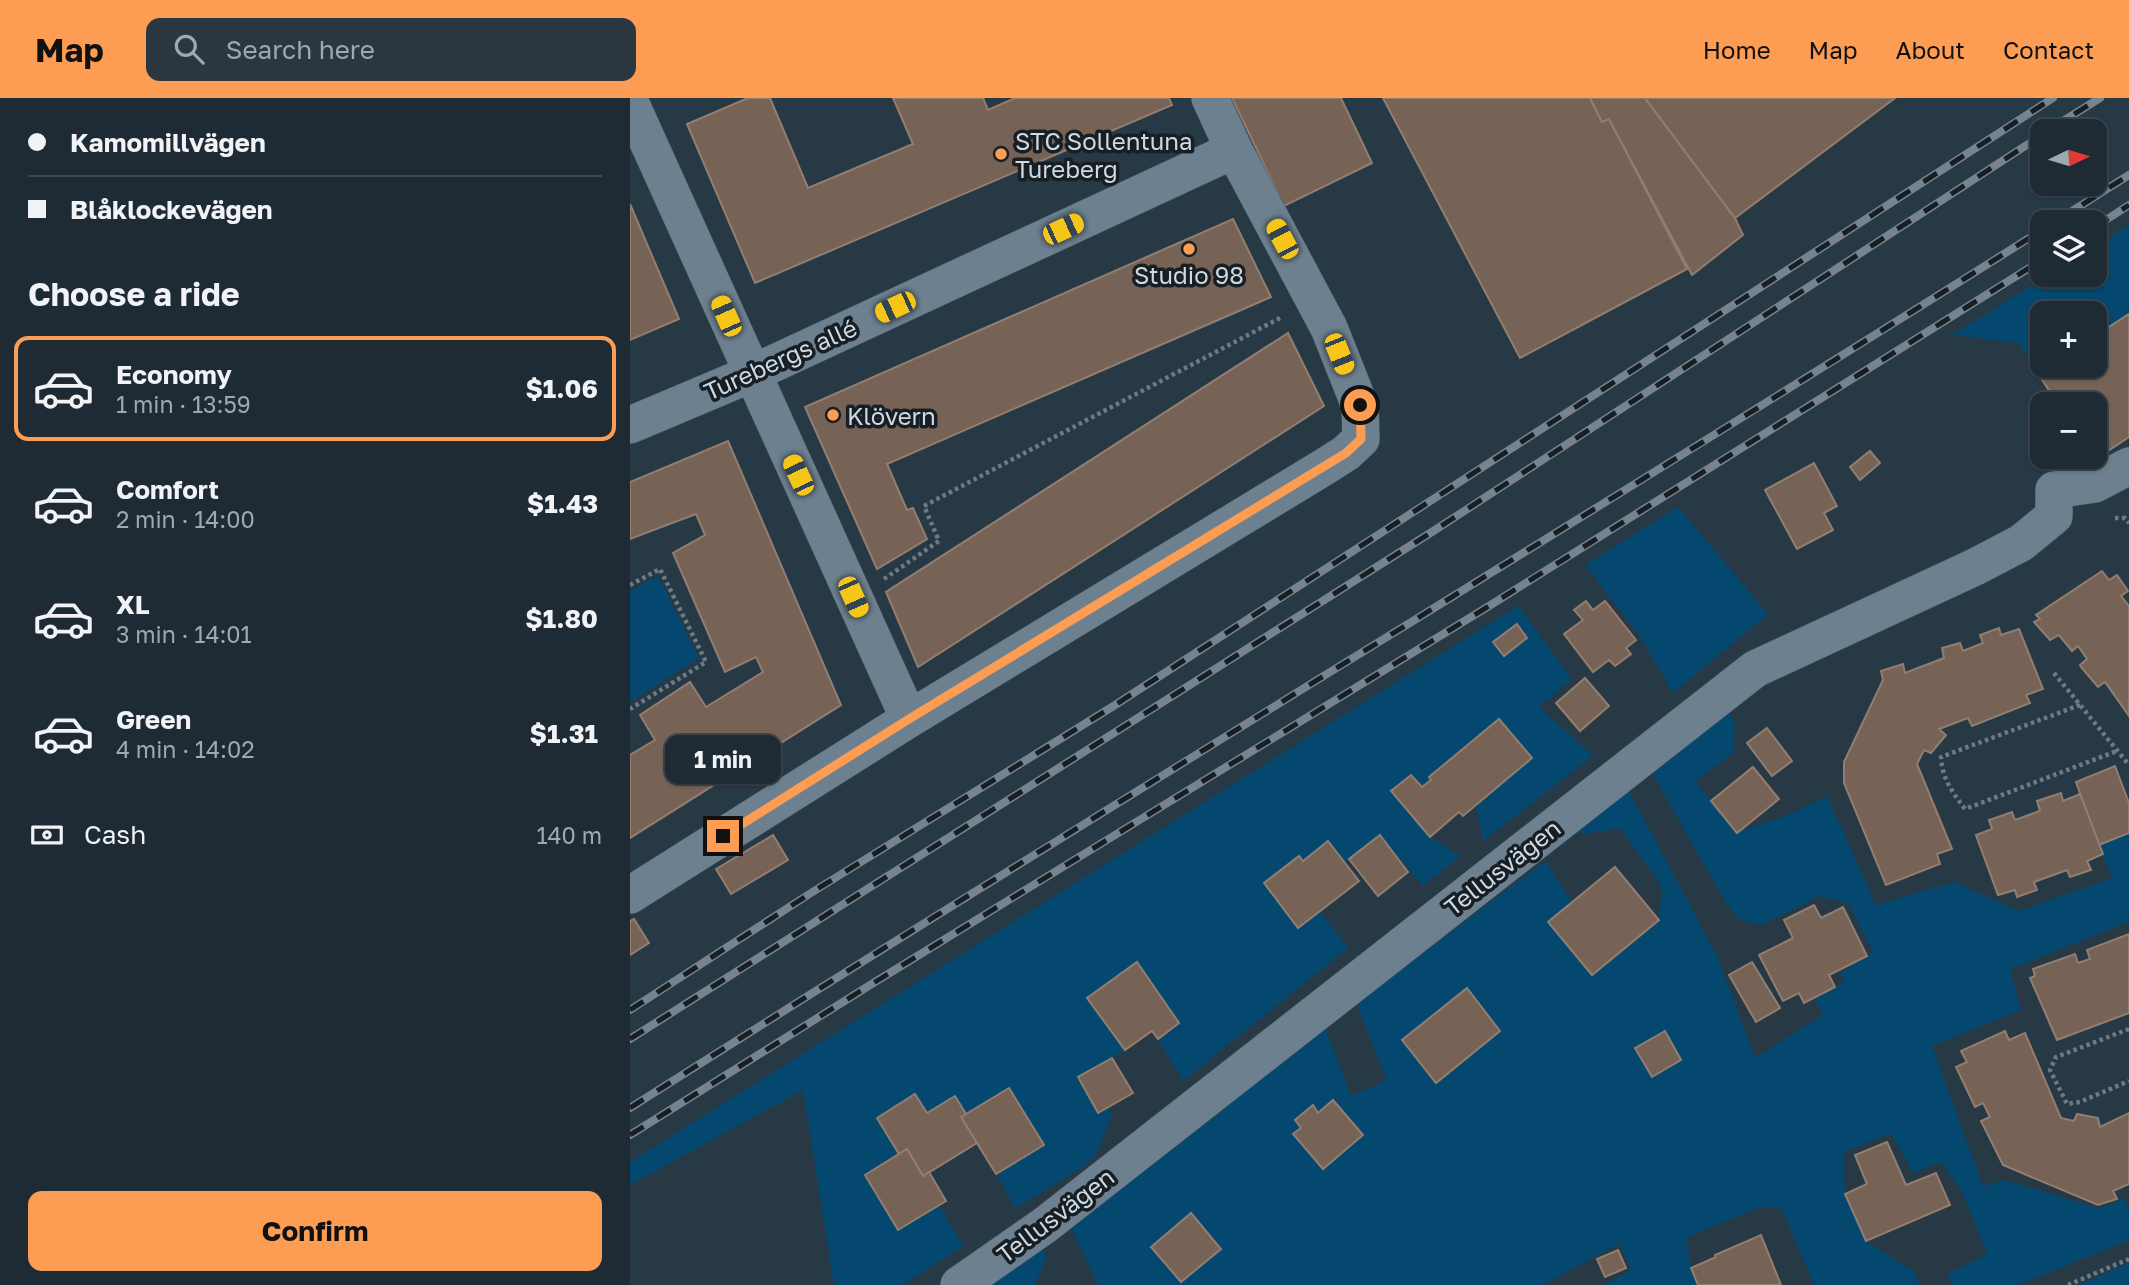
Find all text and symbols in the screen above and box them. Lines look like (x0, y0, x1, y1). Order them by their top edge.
search box (146, 18, 636, 81)
text: Map (35, 30, 104, 69)
icon: search (170, 30, 208, 68)
text: Search here (226, 34, 375, 65)
text: Home (1703, 35, 1771, 64)
text: Map (1809, 35, 1858, 64)
text: About (1896, 35, 1965, 64)
text: Contact (2003, 35, 2094, 64)
north arrow (2030, 119, 2107, 196)
map controls (2030, 119, 2107, 469)
place label: STC Sollentuna Tureberg (1015, 126, 1193, 183)
text: Kamomillvägen (70, 127, 266, 158)
marker: STC Sollentuna Tureberg (993, 146, 1009, 162)
text: Blåklockevägen (70, 194, 273, 225)
button: layers (2030, 210, 2107, 287)
car (1040, 211, 1087, 247)
car (1263, 216, 1302, 262)
marker: Studio 98 (1181, 241, 1197, 257)
place label: Studio 98 (1134, 260, 1244, 289)
text: Choose a ride (28, 275, 240, 313)
car (872, 289, 919, 325)
car (708, 293, 745, 339)
button: + (2030, 301, 2107, 378)
street label: Turebergs allé (699, 312, 861, 406)
car (1322, 331, 1357, 377)
icon: car (32, 357, 95, 420)
text: Economy (116, 359, 232, 390)
text: $1.06 (525, 373, 598, 404)
route start (1344, 389, 1376, 421)
text: 1 min · 13:59 (116, 390, 251, 418)
button: − (2030, 392, 2107, 469)
place label: Klövern (847, 401, 936, 430)
marker: Klövern (825, 407, 841, 423)
car (780, 452, 817, 498)
icon: car (32, 472, 95, 535)
text: Comfort (116, 474, 219, 505)
text: $1.43 (527, 488, 598, 519)
text: 2 min · 14:00 (116, 505, 255, 533)
car (835, 574, 872, 620)
icon: car (32, 587, 95, 650)
text: XL (116, 589, 150, 620)
text: $1.80 (525, 603, 598, 634)
text: 3 min · 14:01 (116, 620, 252, 648)
icon: car (32, 702, 95, 765)
text: Green (116, 704, 191, 735)
text: $1.31 (530, 718, 598, 749)
callout: 1 min (665, 734, 781, 784)
text: 4 min · 14:02 (116, 735, 255, 763)
text: 1 min (694, 745, 752, 773)
street label: Tellusvägen (1438, 813, 1566, 921)
icon: cash (28, 816, 66, 854)
text: Cash (84, 819, 146, 850)
route end (707, 820, 739, 852)
text: 140 m (536, 821, 602, 849)
street label: Tellusvägen (991, 1162, 1119, 1268)
button: Confirm (28, 1191, 602, 1271)

